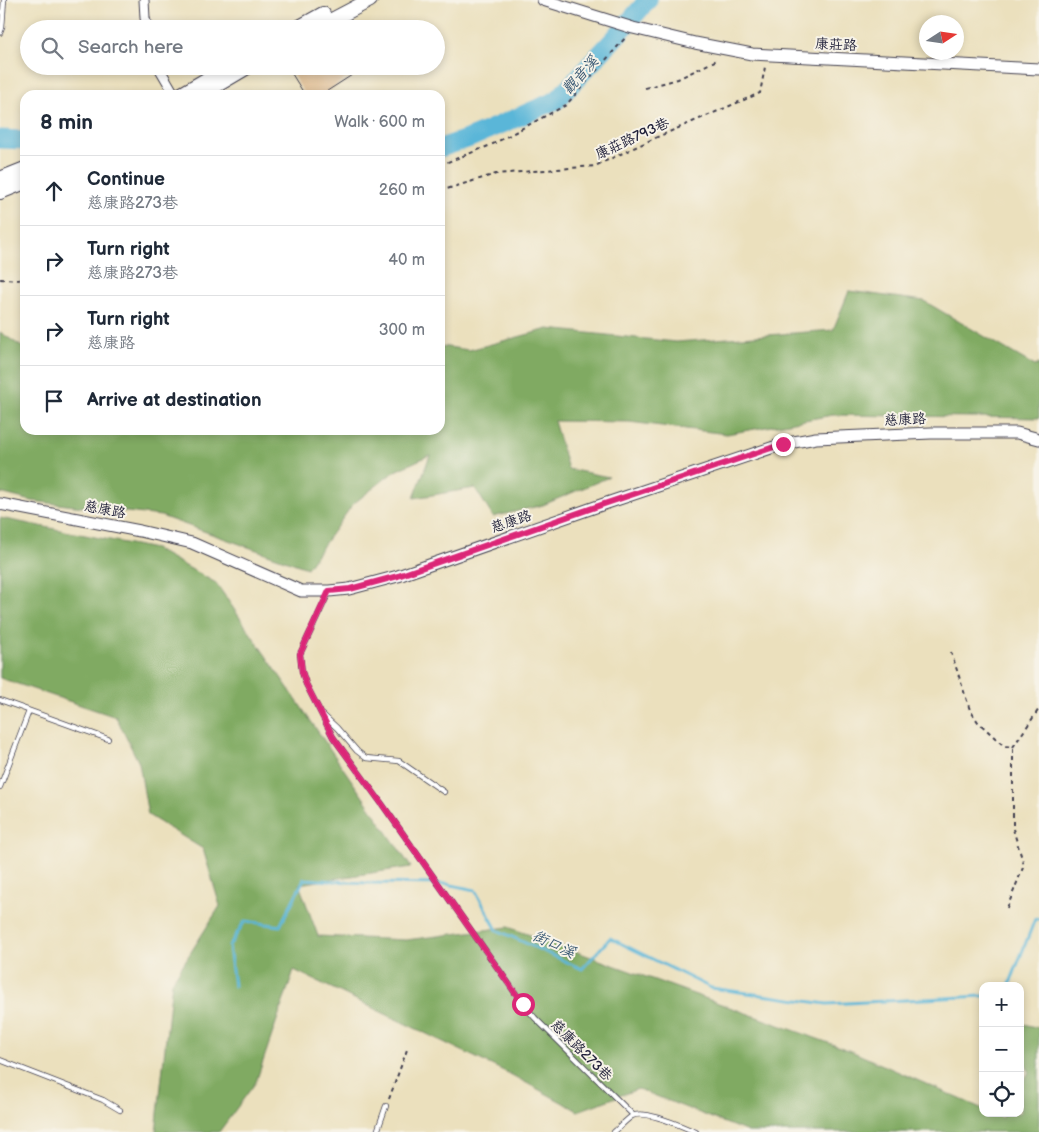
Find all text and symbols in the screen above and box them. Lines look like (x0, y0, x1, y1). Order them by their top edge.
north arrow (919, 15, 964, 60)
search box (20, 20, 445, 75)
icon: search (38, 34, 66, 62)
street label: 康莊路 (815, 35, 857, 54)
text: Search here (78, 36, 183, 59)
water label: 觀音溪 (558, 52, 603, 98)
text: 8 min (40, 110, 93, 135)
text: Walk · 600 m (334, 113, 425, 132)
street label: 康莊路793巷 (593, 114, 673, 163)
text: Continue (87, 168, 165, 191)
icon: ahead (40, 177, 68, 205)
text: 260 m (379, 181, 425, 200)
text: 慈康路273巷 (87, 194, 178, 213)
text: Turn right (87, 238, 170, 261)
icon: right (40, 247, 68, 275)
text: 40 m (388, 251, 425, 270)
text: 慈康路273巷 (87, 264, 178, 283)
text: Turn right (87, 308, 170, 331)
icon: right (40, 317, 68, 345)
text: 300 m (379, 321, 425, 340)
text: 慈康路 (87, 334, 135, 353)
icon: arrive (40, 387, 68, 415)
text: Arrive at destination (87, 389, 262, 412)
street label: 慈康路 (884, 410, 926, 429)
route end (772, 433, 795, 456)
street label: 慈康路 (83, 497, 127, 522)
street label: 慈康路 (489, 507, 534, 536)
water label: 街口溪 (529, 926, 579, 963)
map controls (979, 982, 1024, 1117)
button: + (979, 982, 1024, 1027)
route start (512, 993, 535, 1016)
street label: 慈康路273巷 (547, 1016, 617, 1085)
button: − (979, 1027, 1024, 1072)
button: locate (979, 1072, 1024, 1117)

